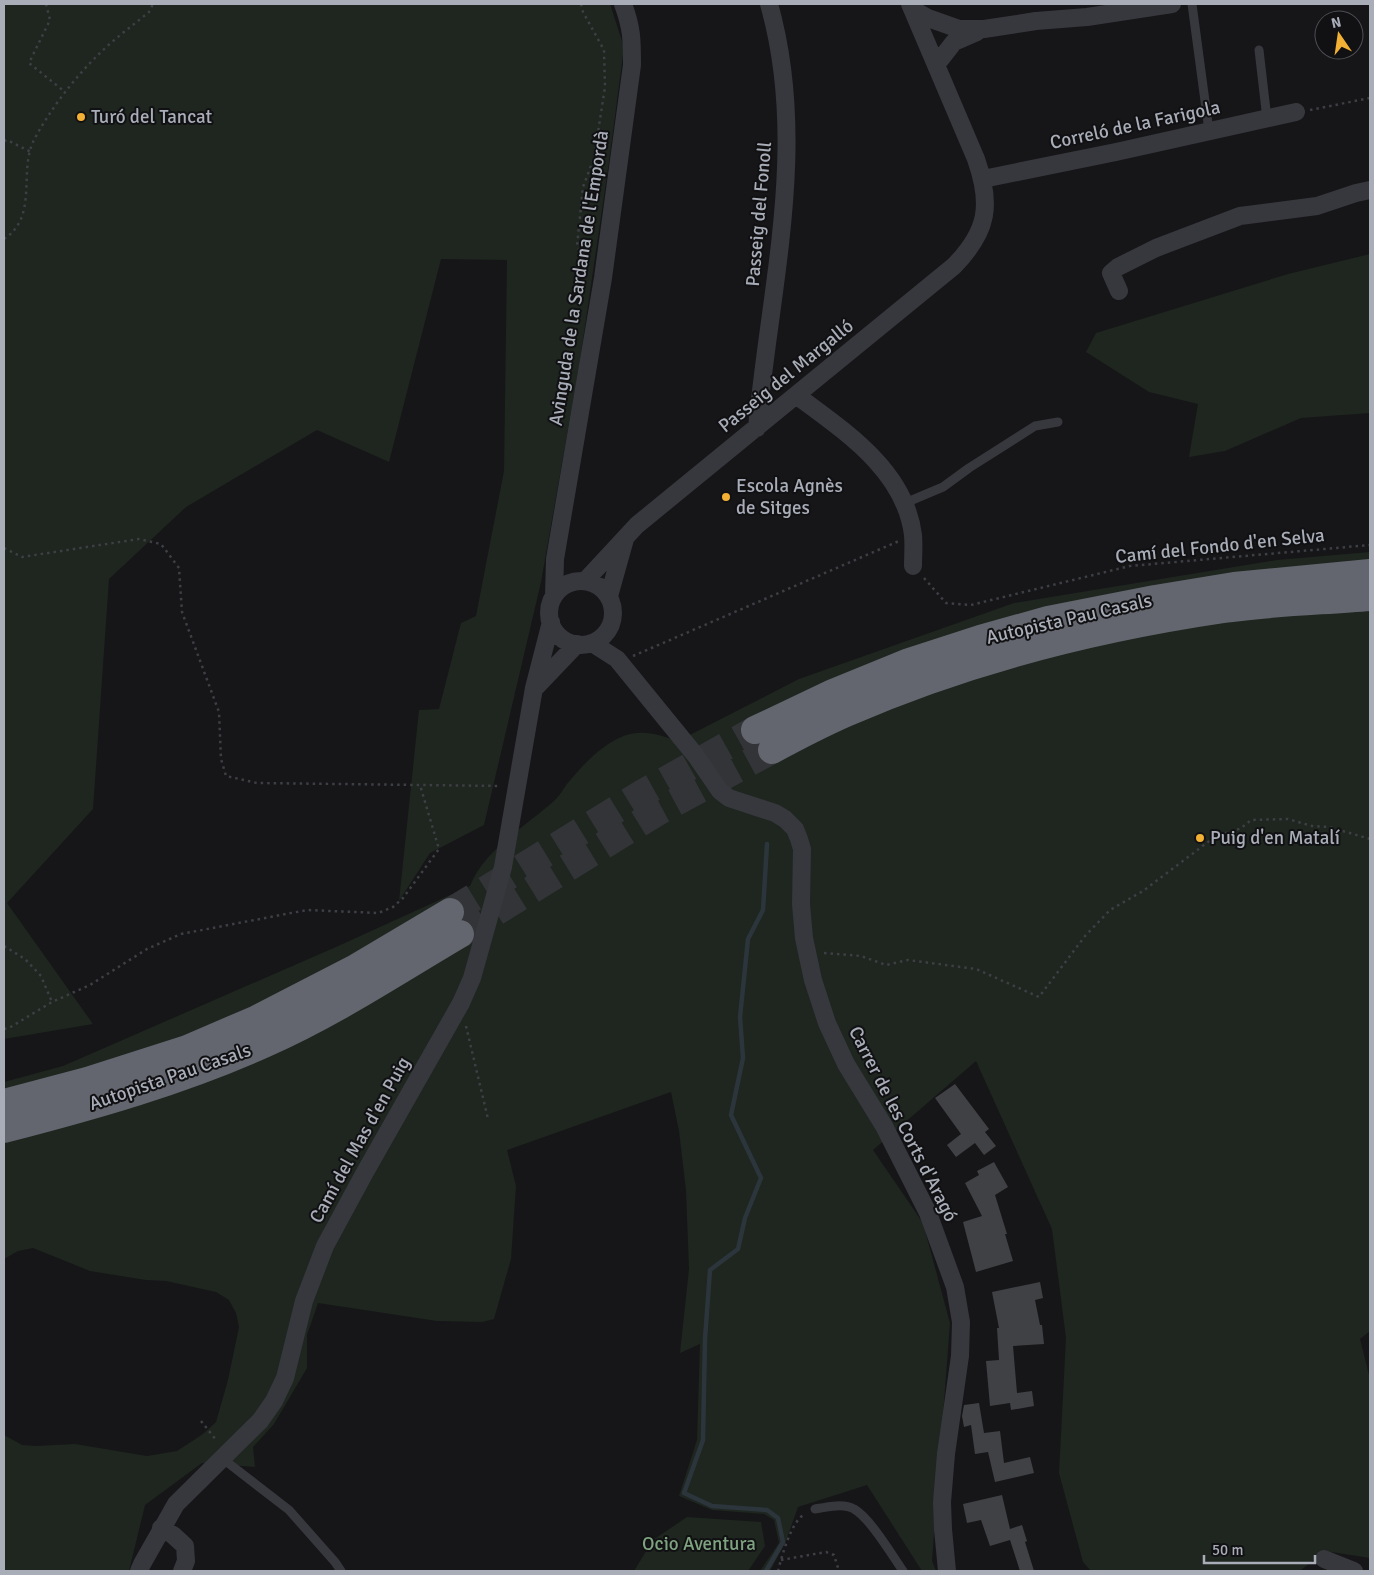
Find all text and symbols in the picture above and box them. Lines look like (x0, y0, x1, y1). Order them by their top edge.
north arrow (1314, 10, 1364, 60)
text: N (1330, 13, 1343, 32)
street label: Correló de la Farigola (1048, 95, 1222, 155)
place label: Turó del Tancat (91, 105, 213, 129)
marker: Turó del Tancat (75, 111, 87, 123)
street label: Avinguda de la Sardana de l'Empordà (544, 129, 614, 427)
street label: Passeig del Fonoll (741, 141, 777, 287)
street label: Passeig del Margalló (714, 314, 859, 438)
place label: Escola Agnès de Sitges (736, 474, 843, 520)
marker: Escola Agnès de Sitges (720, 491, 732, 503)
street label: Camí del Fondo d'en Selva (1114, 523, 1326, 569)
street label: Autopista Pau Casals (984, 588, 1154, 650)
place label: Puig d'en Matalí (1210, 826, 1341, 850)
marker: Puig d'en Matalí (1194, 832, 1206, 844)
street label: Carrer de les Corts d'Aragó (843, 1022, 963, 1226)
street label: Autopista Pau Casals (86, 1038, 254, 1116)
street label: Camí del Mas d'en Puig (304, 1053, 416, 1227)
park label: Ocio Aventura (642, 1532, 756, 1556)
scale bar (1204, 1532, 1315, 1564)
text: 50 m (1212, 1541, 1243, 1559)

